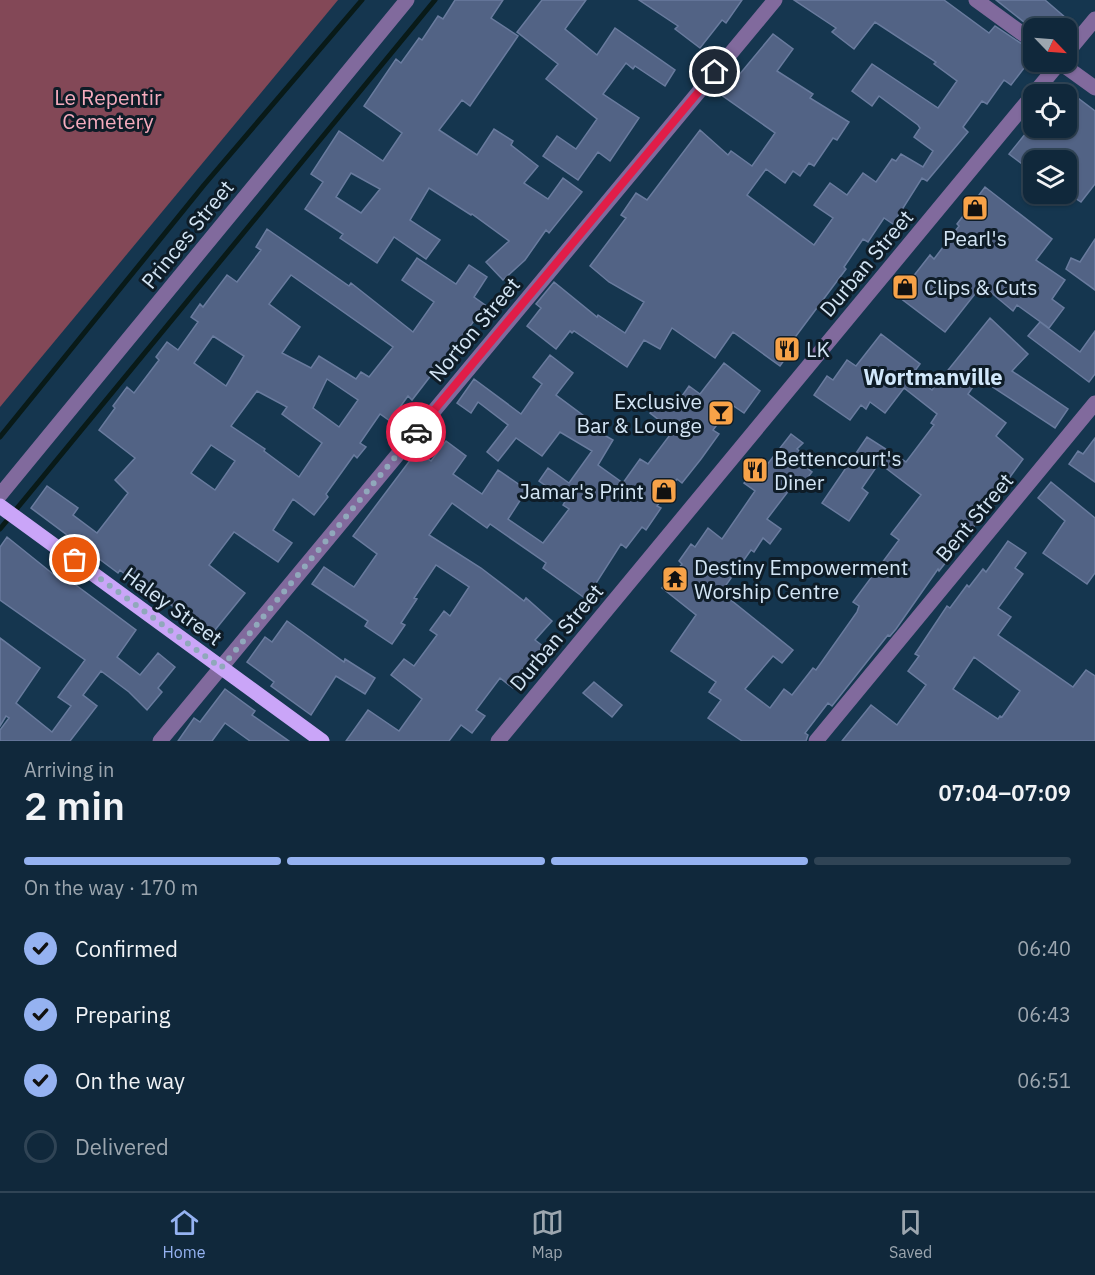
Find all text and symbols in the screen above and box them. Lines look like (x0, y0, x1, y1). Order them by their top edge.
north arrow (1023, 18, 1077, 72)
map controls (1023, 18, 1077, 204)
pin (689, 46, 740, 97)
icon: home (698, 55, 731, 88)
park label: Le Repentir Cemetery (54, 83, 162, 135)
button: locate (1023, 84, 1077, 138)
button: layers (1023, 150, 1077, 204)
street label: Princes Street (135, 174, 239, 294)
shop icon: Pearl's (960, 193, 990, 223)
street label: Durban Street (813, 204, 919, 322)
place label: Pearl's (943, 224, 1007, 252)
street label: Norton Street (422, 271, 526, 387)
shop icon: Clips & Cuts (890, 272, 920, 302)
place label: Clips & Cuts (924, 273, 1037, 301)
restaurant icon: LK (772, 334, 802, 364)
place label: LK (806, 335, 830, 363)
district label: Wortmanville (863, 362, 1003, 391)
place label: Exclusive Bar & Lounge (576, 387, 702, 439)
bar icon: Exclusive Bar & Lounge (706, 398, 736, 428)
courier (386, 402, 446, 462)
icon: car (400, 416, 433, 449)
place label: Bettencourt's Diner (774, 444, 902, 496)
restaurant icon: Bettencourt's Diner (740, 455, 770, 485)
street label: Bent Street (929, 467, 1019, 567)
shop icon: Jamar's Print (649, 476, 679, 506)
place label: Jamar's Print (519, 477, 644, 505)
pin (49, 534, 100, 585)
icon: bag (58, 543, 91, 576)
place label: Destiny Empowerment Worship Centre (694, 553, 908, 605)
street label: Haley Street (118, 561, 228, 651)
temple icon: Destiny Empowerment Worship Centre (660, 564, 690, 594)
street label: Durban Street (503, 578, 609, 696)
text: Arriving in (24, 756, 114, 783)
text: 07:04–07:09 (938, 778, 1071, 807)
text: 2 min (24, 780, 125, 831)
text: On the way · 170 m (24, 874, 198, 901)
icon: check (24, 932, 57, 965)
text: Confirmed (75, 934, 178, 963)
text: 06:40 (1017, 935, 1071, 962)
icon: check (24, 998, 57, 1031)
text: Preparing (75, 1000, 170, 1029)
text: 06:43 (1017, 1001, 1071, 1028)
icon: check (24, 1064, 57, 1097)
text: On the way (75, 1066, 185, 1095)
text: 06:51 (1017, 1067, 1071, 1094)
text: Delivered (75, 1132, 169, 1161)
tab: Home (163, 1206, 206, 1262)
tab: Map (531, 1206, 564, 1262)
tab: Saved (889, 1206, 932, 1262)

